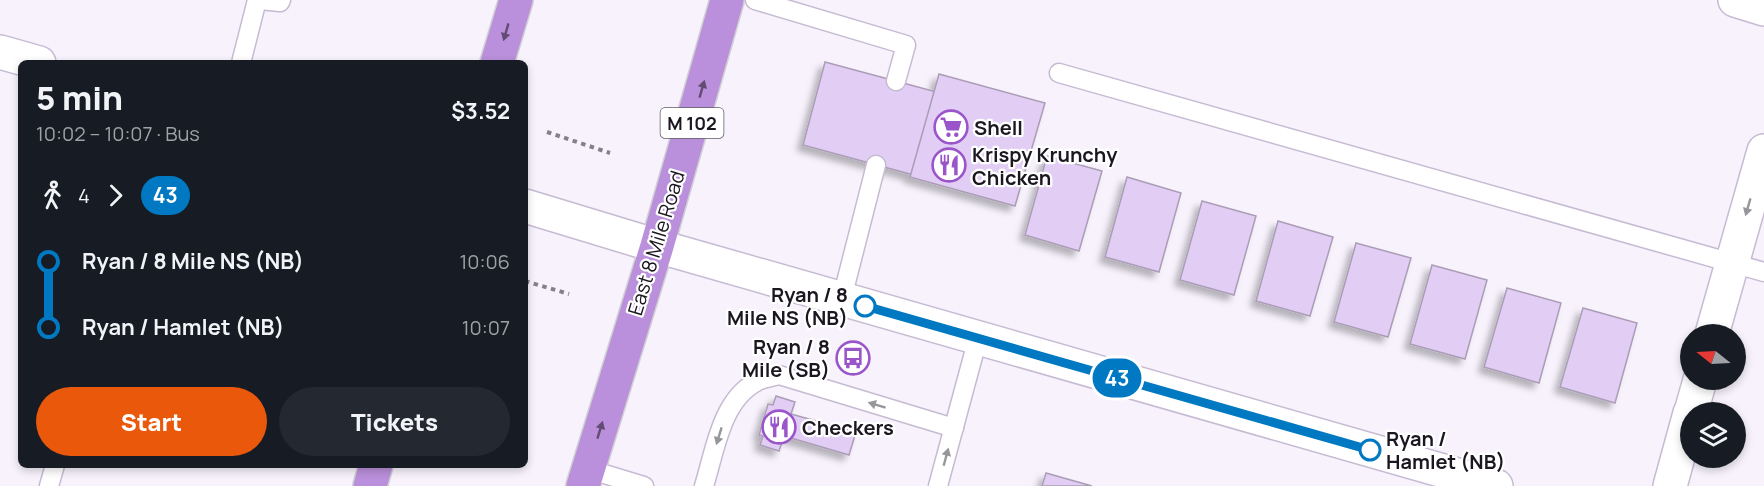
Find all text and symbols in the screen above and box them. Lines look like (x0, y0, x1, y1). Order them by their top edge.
one-way arrow (501, 23, 510, 41)
text: 5 min (36, 75, 123, 120)
one-way arrow (697, 79, 707, 98)
text: $3.52 (451, 96, 510, 126)
road number: M 102 (660, 108, 724, 138)
supermarket icon: Shell (933, 109, 969, 145)
place label: Shell (974, 114, 1023, 141)
text: 10:02 – 10:07 · Bus (36, 120, 200, 147)
place label: Krispy Krunchy Chicken (972, 141, 1118, 191)
restaurant icon: Krispy Krunchy Chicken (931, 147, 967, 183)
street label: East 8 Mile Road (621, 167, 691, 319)
icon: walk (36, 179, 69, 212)
icon: forward (99, 179, 132, 212)
text: 43 (153, 181, 178, 209)
text: 4 (78, 182, 90, 209)
one-way arrow (1743, 198, 1752, 216)
text: Ryan / 8 Mile NS (NB) (82, 246, 304, 276)
text: 10:06 (459, 248, 510, 275)
place label: Ryan / 8 Mile NS (NB) (727, 281, 848, 331)
marker: Ryan / 8 Mile NS (NB) (854, 295, 876, 317)
text: Ryan / Hamlet (NB) (82, 312, 284, 342)
text: 10:07 (462, 314, 510, 341)
north arrow (1680, 324, 1746, 390)
map controls (1680, 324, 1746, 468)
place label: Ryan / 8 Mile (SB) (742, 333, 830, 383)
bus stop icon: Ryan / 8 Mile (SB) (835, 340, 871, 376)
line badge: 43 (1090, 358, 1144, 398)
text: 43 (1105, 364, 1130, 392)
button: Start (36, 387, 267, 456)
button: Tickets (279, 387, 510, 456)
one-way arrow (868, 400, 886, 409)
button: layers (1680, 402, 1746, 468)
restaurant icon: Checkers (761, 409, 797, 445)
place label: Checkers (802, 414, 894, 441)
one-way arrow (596, 421, 605, 439)
place label: Ryan / Hamlet (NB) (1386, 425, 1505, 475)
one-way arrow (714, 427, 723, 445)
marker: Ryan / Hamlet (NB) (1359, 439, 1381, 461)
one-way arrow (941, 448, 951, 466)

